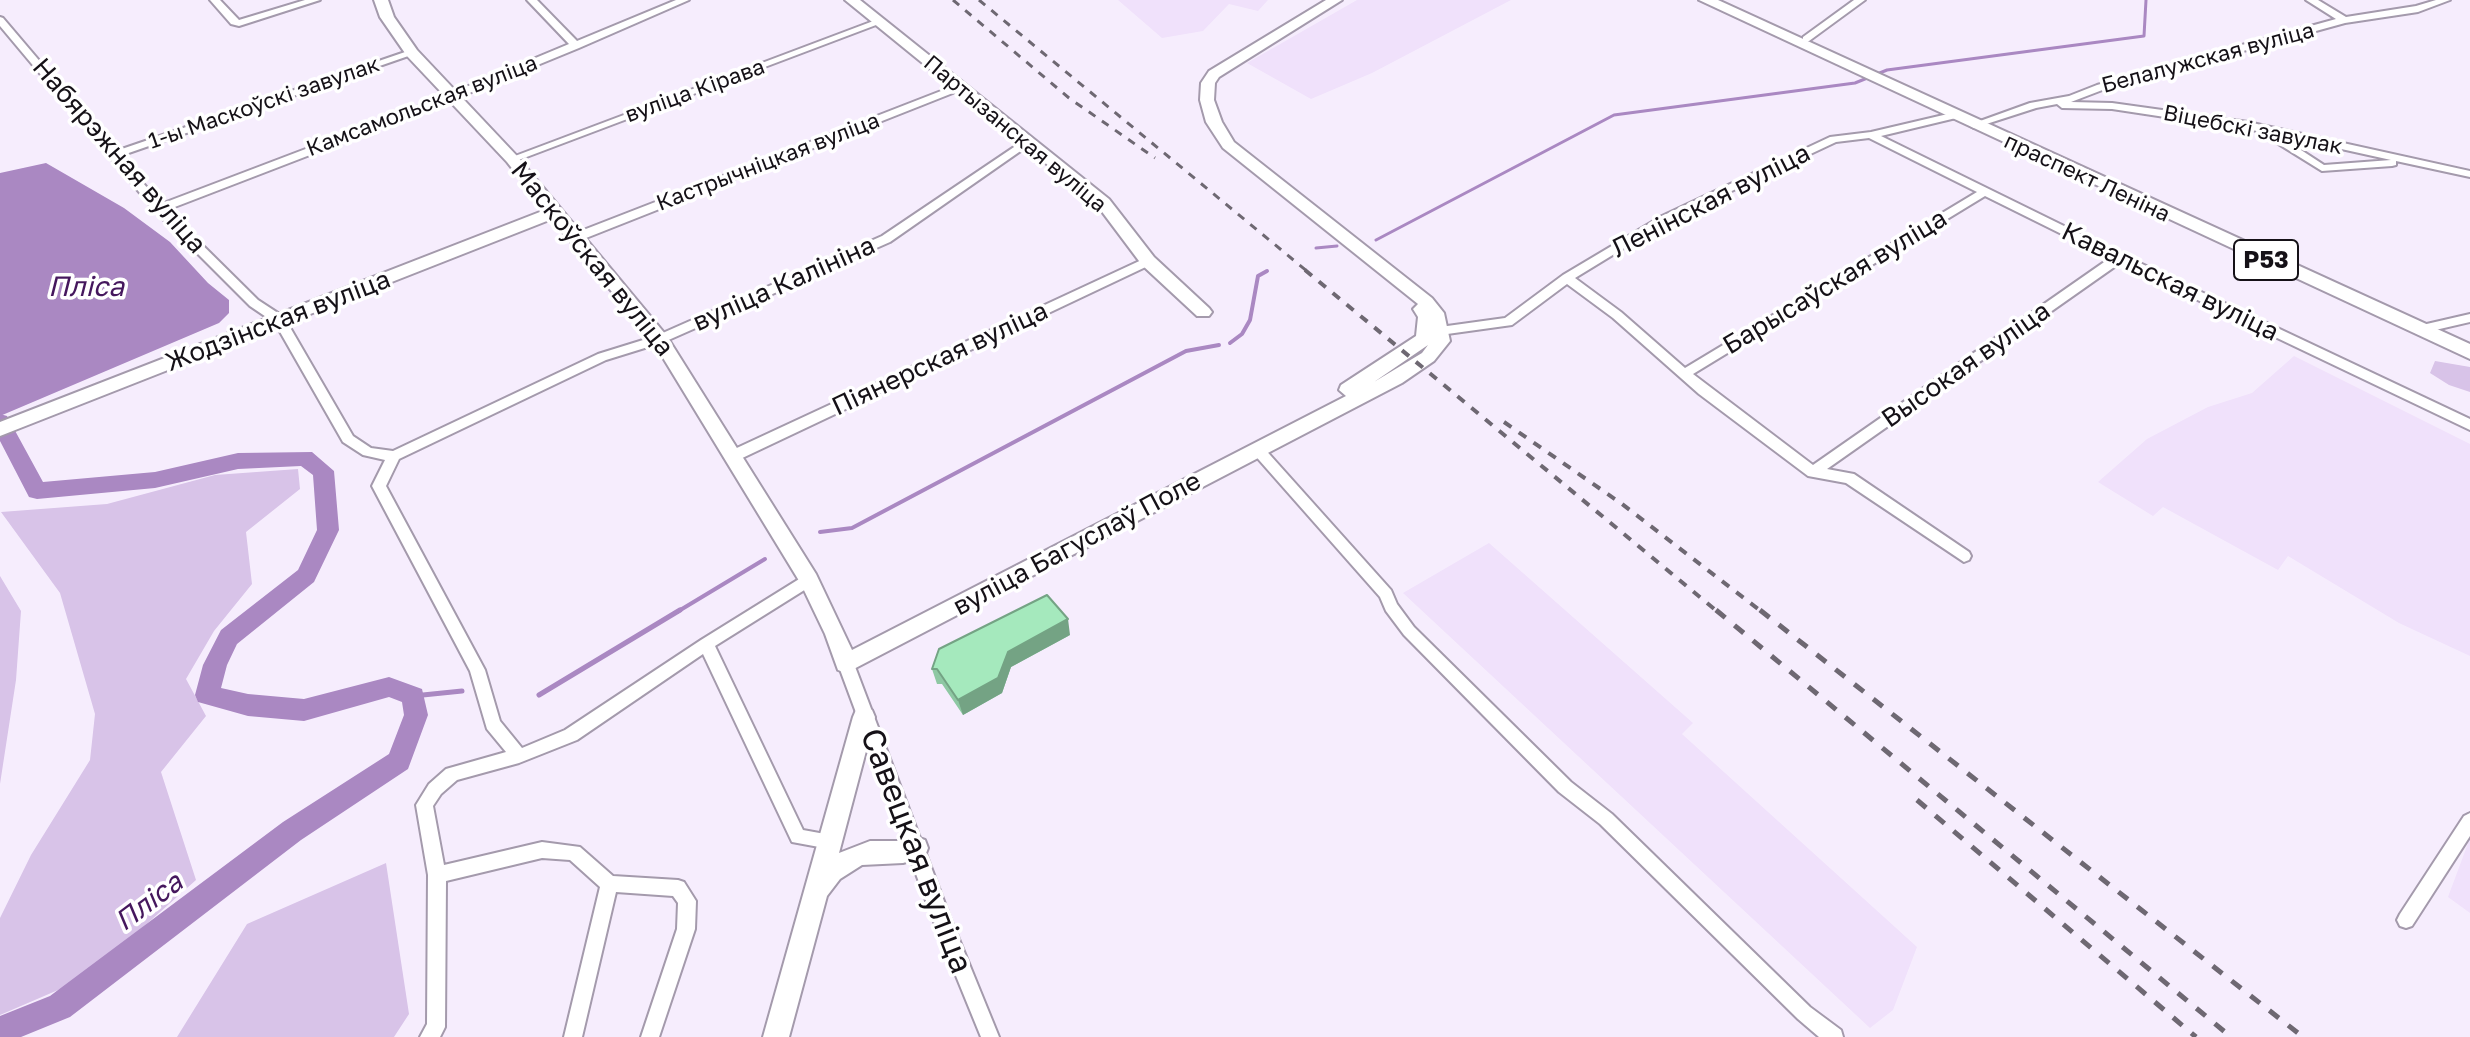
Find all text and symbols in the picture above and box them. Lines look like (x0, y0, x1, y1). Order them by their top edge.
street label: Белалужская вуліца (2099, 17, 2317, 99)
street label: Камсамольская вуліца (303, 50, 541, 162)
street label: Партызанская вуліца (918, 50, 1112, 218)
street label: 1-ы Маскоўскі завулак (145, 51, 383, 155)
street label: Набярэжная вуліца (26, 52, 212, 260)
street label: вуліца Кірава (622, 54, 768, 128)
street label: Віцебскі завулак (2161, 100, 2345, 160)
street label: Кастрычніцкая вуліца (653, 107, 883, 217)
street label: праспект Леніна (2000, 128, 2174, 228)
street label: Ленінская вуліца (1606, 137, 1816, 265)
street label: Маскоўская вуліца (504, 155, 680, 363)
street label: Барысаўская вуліца (1717, 203, 1953, 361)
street label: Кавальская вуліца (2056, 216, 2284, 348)
street label: вуліца Калініна (688, 230, 880, 338)
road number: Р53 (2234, 240, 2298, 280)
street label: Жодзінская вуліца (161, 264, 395, 378)
water label: Пліса (48, 270, 124, 304)
street label: Піянерская вуліца (827, 295, 1053, 423)
street label: Высокая вуліца (1876, 295, 2056, 435)
street label: вуліца Багуслаў Поле (948, 465, 1206, 623)
street label: Савецкая вуліца (852, 723, 980, 979)
water label: Пліса (109, 866, 189, 938)

